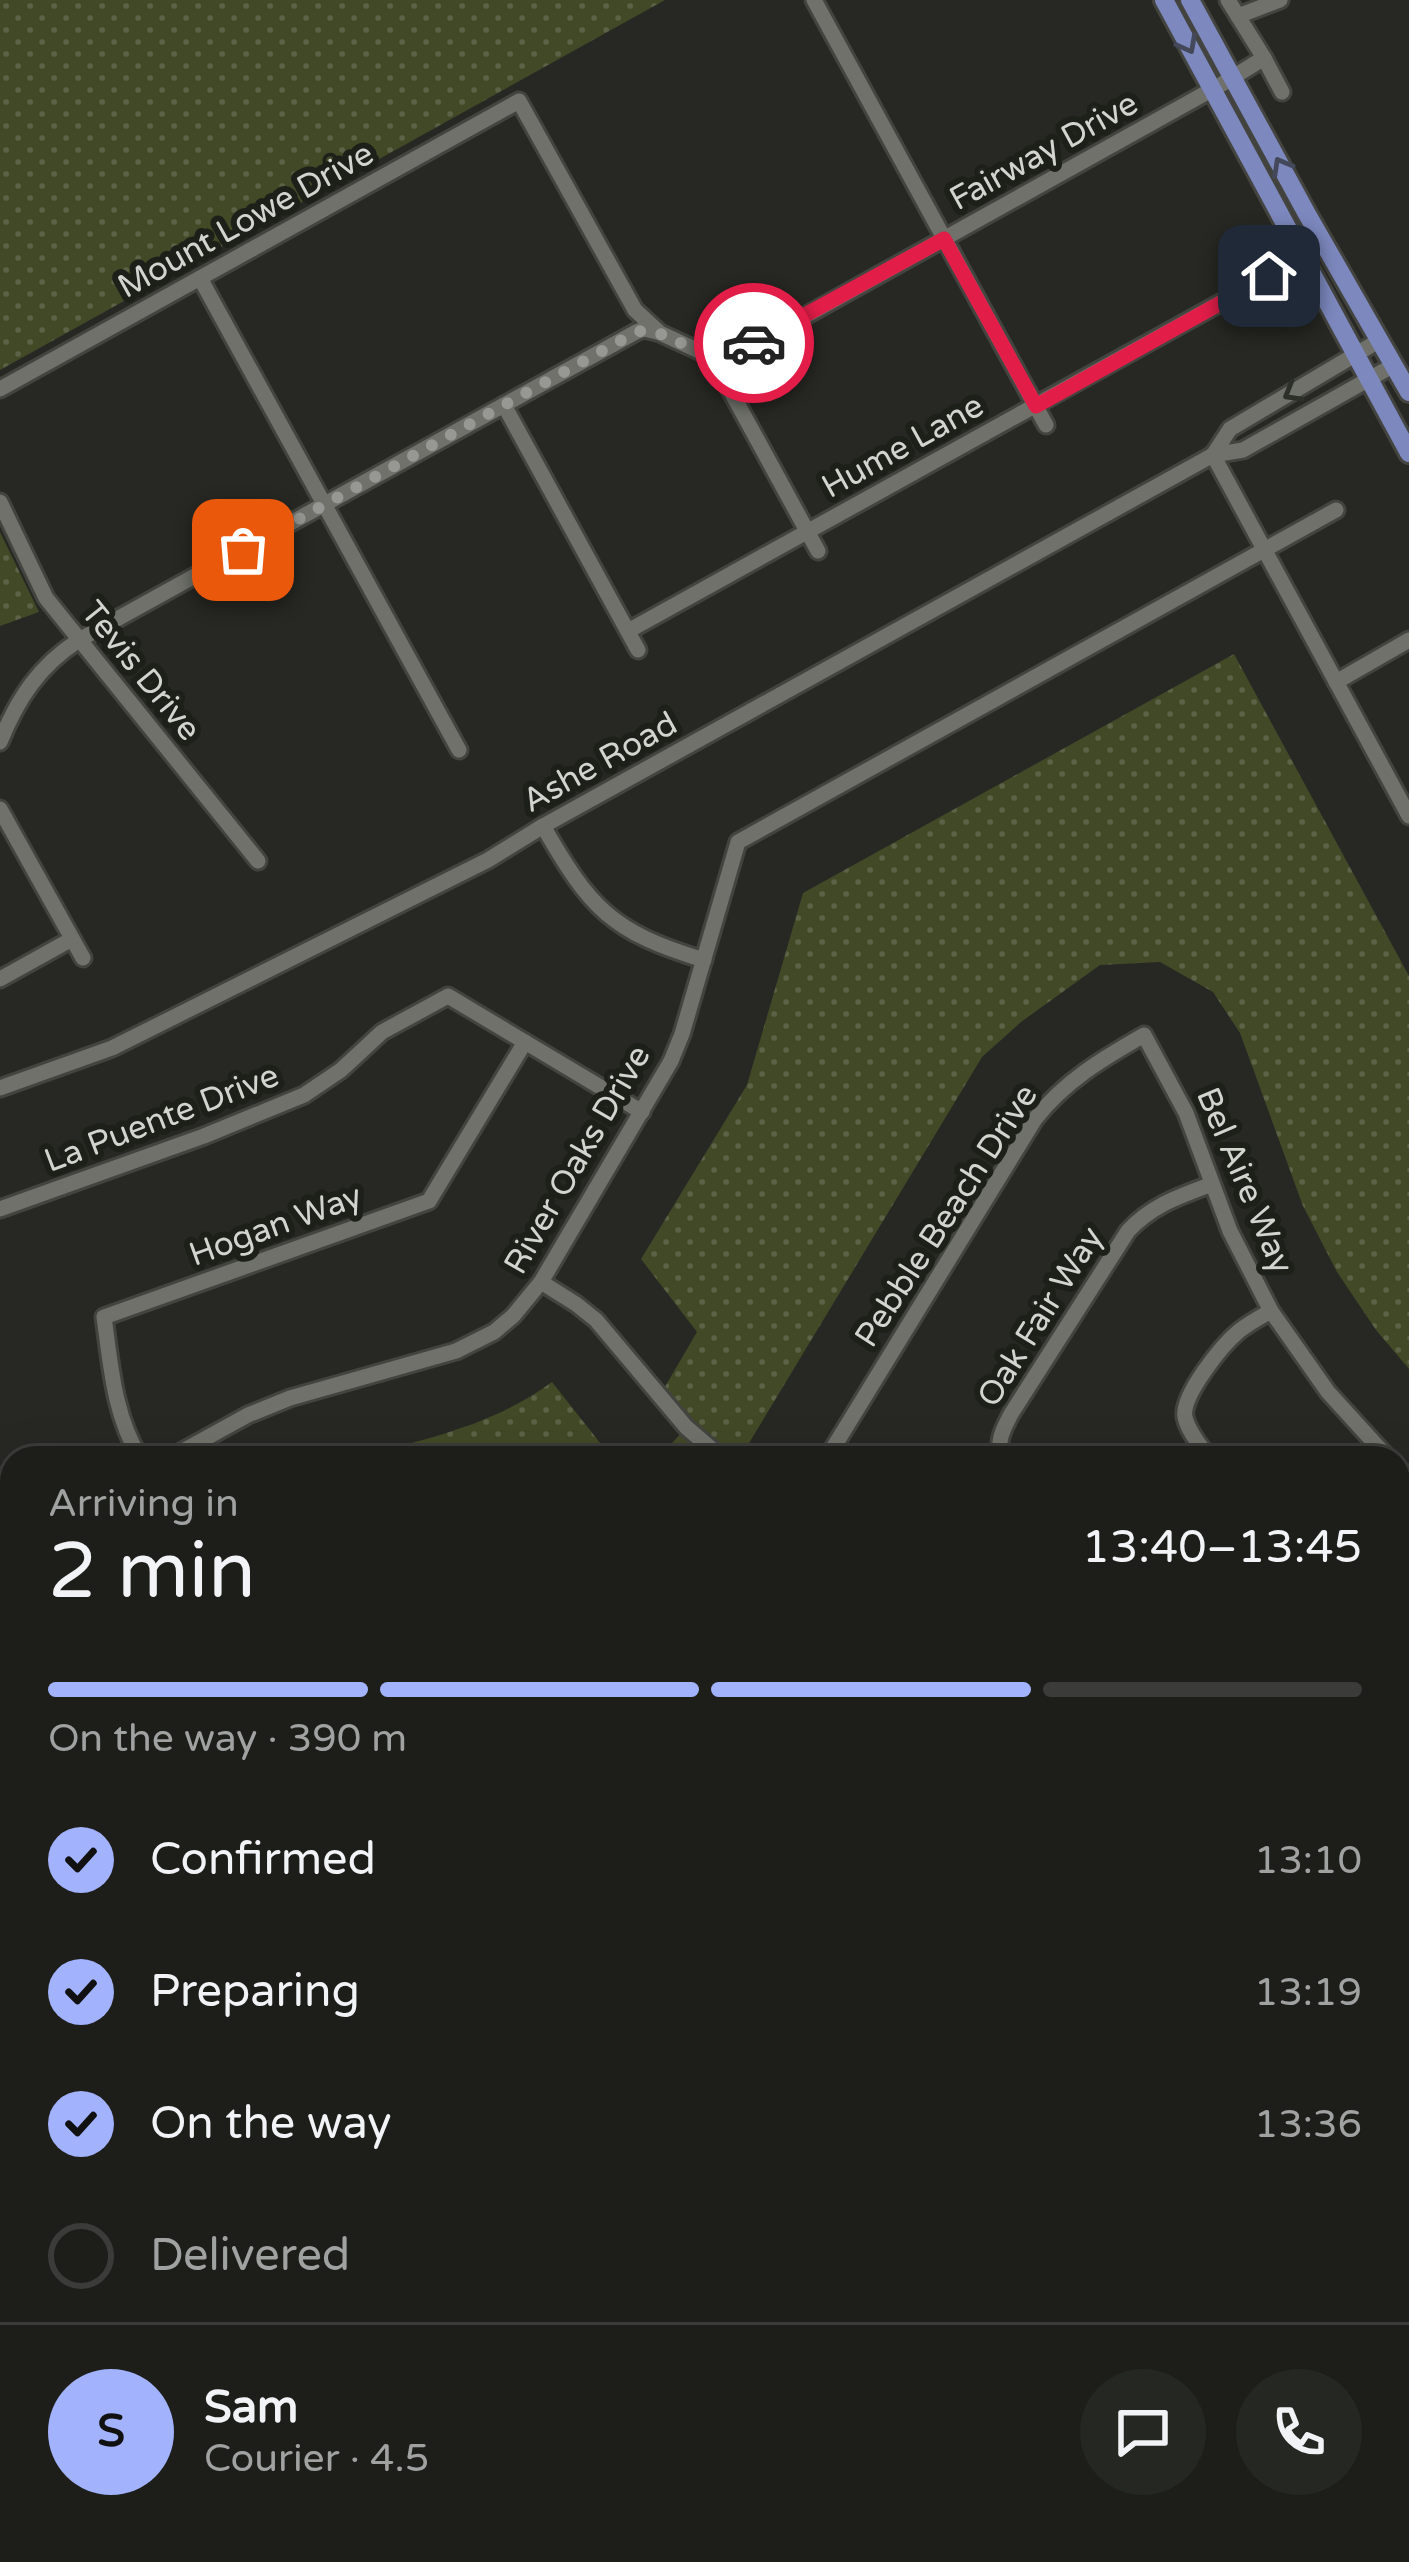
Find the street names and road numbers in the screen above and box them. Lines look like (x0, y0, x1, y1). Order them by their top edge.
street label: Fairway Drive (943, 84, 1144, 219)
street label: Mount Lowe Drive (111, 134, 380, 307)
street label: Hume Lane (815, 386, 990, 507)
street label: Tevis Drive (73, 593, 209, 748)
street label: Ashe Road (516, 704, 684, 821)
street label: River Oaks Drive (496, 1039, 659, 1281)
street label: La Puente Drive (39, 1056, 284, 1181)
street label: Pebble Beach Drive (847, 1077, 1046, 1354)
street label: Bel Aire Way (1188, 1082, 1301, 1279)
street label: Hogan Way (184, 1176, 367, 1275)
street label: Oak Fair Way (969, 1219, 1111, 1414)

